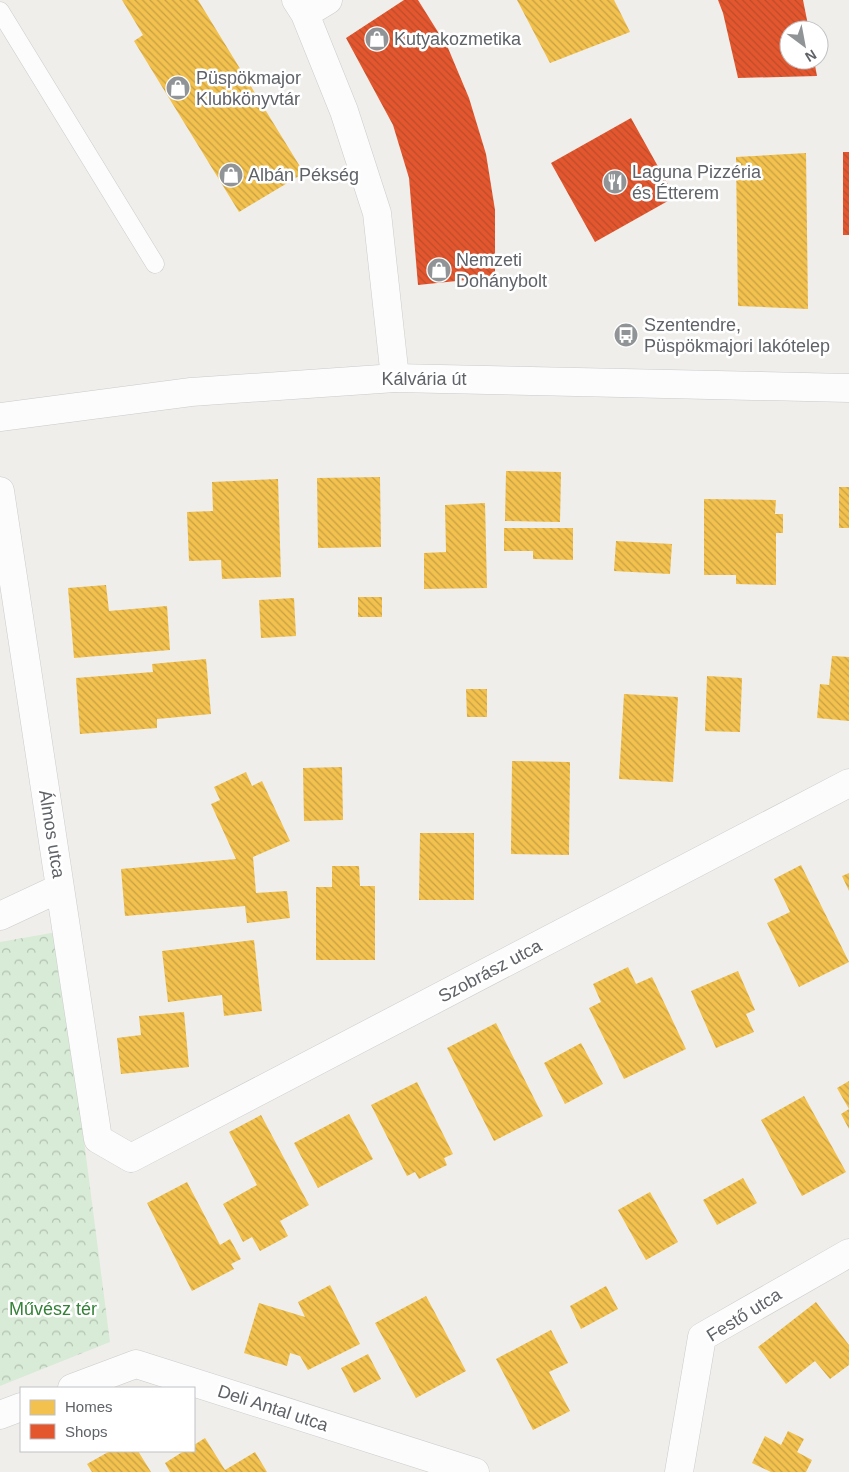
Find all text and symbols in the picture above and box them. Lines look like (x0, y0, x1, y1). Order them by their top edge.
north arrow (779, 20, 829, 70)
shop icon: Kutyakozmetika (364, 26, 390, 52)
place label: Kutyakozmetika (394, 29, 522, 49)
text: N (802, 47, 819, 65)
place label: Püspökmajor Klubkönyvtár (196, 68, 301, 109)
shop icon: Püspökmajor Klubkönyvtár (165, 75, 191, 101)
shop icon: Albán Pékség (218, 162, 244, 188)
place label: Laguna Pizzéria és Étterem (632, 162, 762, 203)
place label: Albán Pékség (248, 165, 359, 185)
restaurant icon: Laguna Pizzéria és Étterem (602, 169, 628, 195)
place label: Nemzeti Dohánybolt (456, 250, 547, 291)
shop icon: Nemzeti Dohánybolt (426, 257, 452, 283)
place label: Szentendre, Püspökmajori lakótelep (644, 315, 830, 356)
bus stop icon: Szentendre, Püspökmajori lakótelep (613, 322, 639, 348)
street label: Kálvária út (381, 369, 467, 389)
street label: Álmos utca (35, 788, 69, 881)
street label: Szobrász utca (435, 935, 546, 1007)
street label: Festő utca (703, 1284, 786, 1346)
park label: Művész tér (9, 1299, 97, 1319)
street label: Deli Antal utca (215, 1381, 332, 1436)
legend (20, 1387, 195, 1452)
text: Homes (65, 1398, 113, 1415)
text: Shops (65, 1423, 108, 1440)

